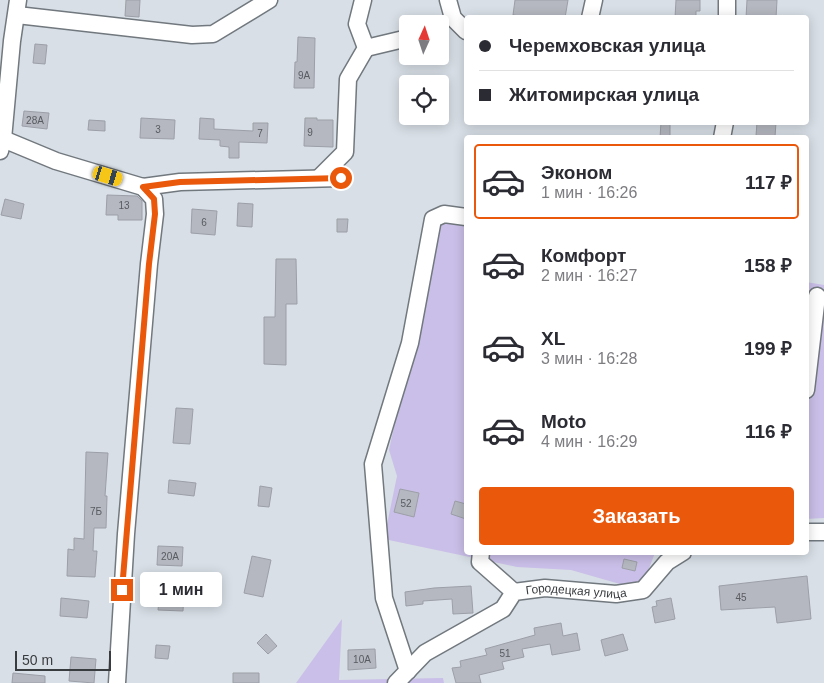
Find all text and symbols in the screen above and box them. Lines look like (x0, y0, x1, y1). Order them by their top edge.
north arrow (399, 15, 449, 65)
map controls (399, 15, 449, 125)
text: Черемховская улица (509, 35, 705, 56)
house number: 9А (298, 70, 310, 81)
button: locate (399, 75, 449, 125)
text: Житомирская улица (509, 84, 699, 105)
house number: 28А (26, 115, 44, 126)
house number: 3 (155, 124, 161, 135)
house number: 9 (307, 127, 313, 138)
house number: 7 (257, 128, 263, 139)
icon: car (481, 159, 526, 204)
text: Эконом (541, 162, 612, 183)
car (91, 164, 124, 188)
route start (330, 167, 352, 189)
text: 117 ₽ (745, 172, 792, 193)
text: 1 мин · 16:26 (541, 184, 637, 201)
house number: 13 (118, 200, 130, 211)
house number: 6 (201, 217, 207, 228)
icon: car (481, 242, 526, 287)
text: Комфорт (541, 245, 626, 266)
text: 158 ₽ (744, 255, 792, 276)
text: 2 мин · 16:27 (541, 267, 637, 284)
icon: car (481, 325, 526, 370)
text: XL (541, 328, 565, 349)
text: 199 ₽ (744, 338, 792, 359)
text: 3 мин · 16:28 (541, 350, 637, 367)
icon: car (481, 408, 526, 453)
text: Moto (541, 411, 586, 432)
text: 116 ₽ (745, 421, 792, 442)
text: 4 мин · 16:29 (541, 433, 637, 450)
button: Заказать (479, 487, 794, 545)
house number: 52 (400, 498, 412, 509)
house number: 7Б (90, 506, 102, 517)
house number: 20А (161, 551, 179, 562)
callout: 1 мин (140, 572, 222, 608)
route end (111, 579, 133, 601)
text: 1 мин (159, 581, 203, 598)
street label: Городецкая улица (525, 581, 628, 601)
house number: 45 (735, 592, 747, 603)
scale bar (15, 648, 111, 671)
house number: 51 (499, 648, 511, 659)
text: 50 m (22, 652, 53, 668)
house number: 10А (353, 654, 371, 665)

